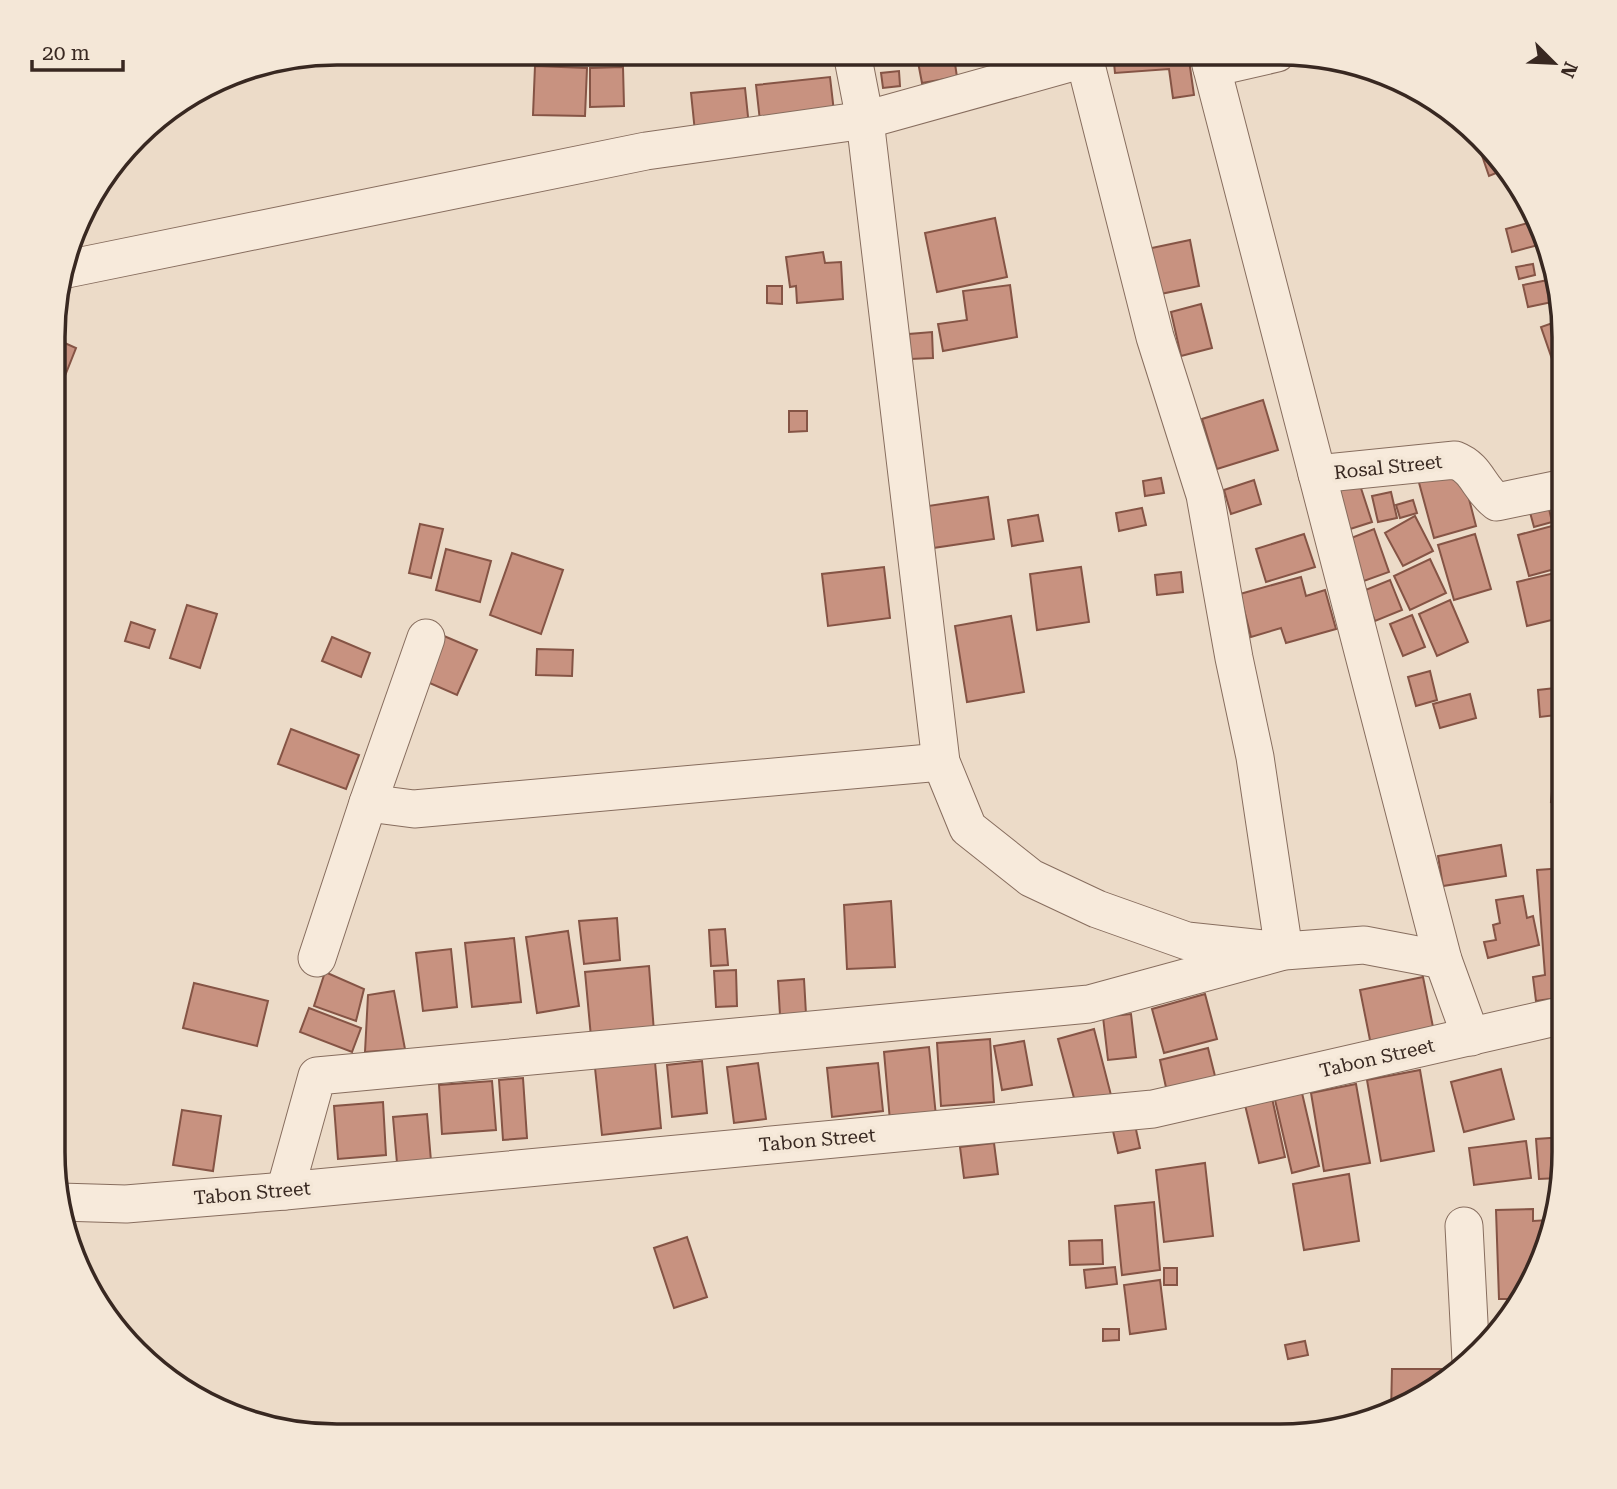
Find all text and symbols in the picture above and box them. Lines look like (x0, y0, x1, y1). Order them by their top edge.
scale bar (32, 28, 122, 72)
north arrow (1519, 28, 1589, 98)
text: 20 m (42, 41, 90, 65)
text: N (1555, 58, 1583, 81)
street label: Rosal Street (1333, 450, 1443, 484)
street label: Tabon Street (1317, 1034, 1437, 1082)
street label: Tabon Street (758, 1123, 876, 1157)
street label: Tabon Street (193, 1176, 311, 1210)

